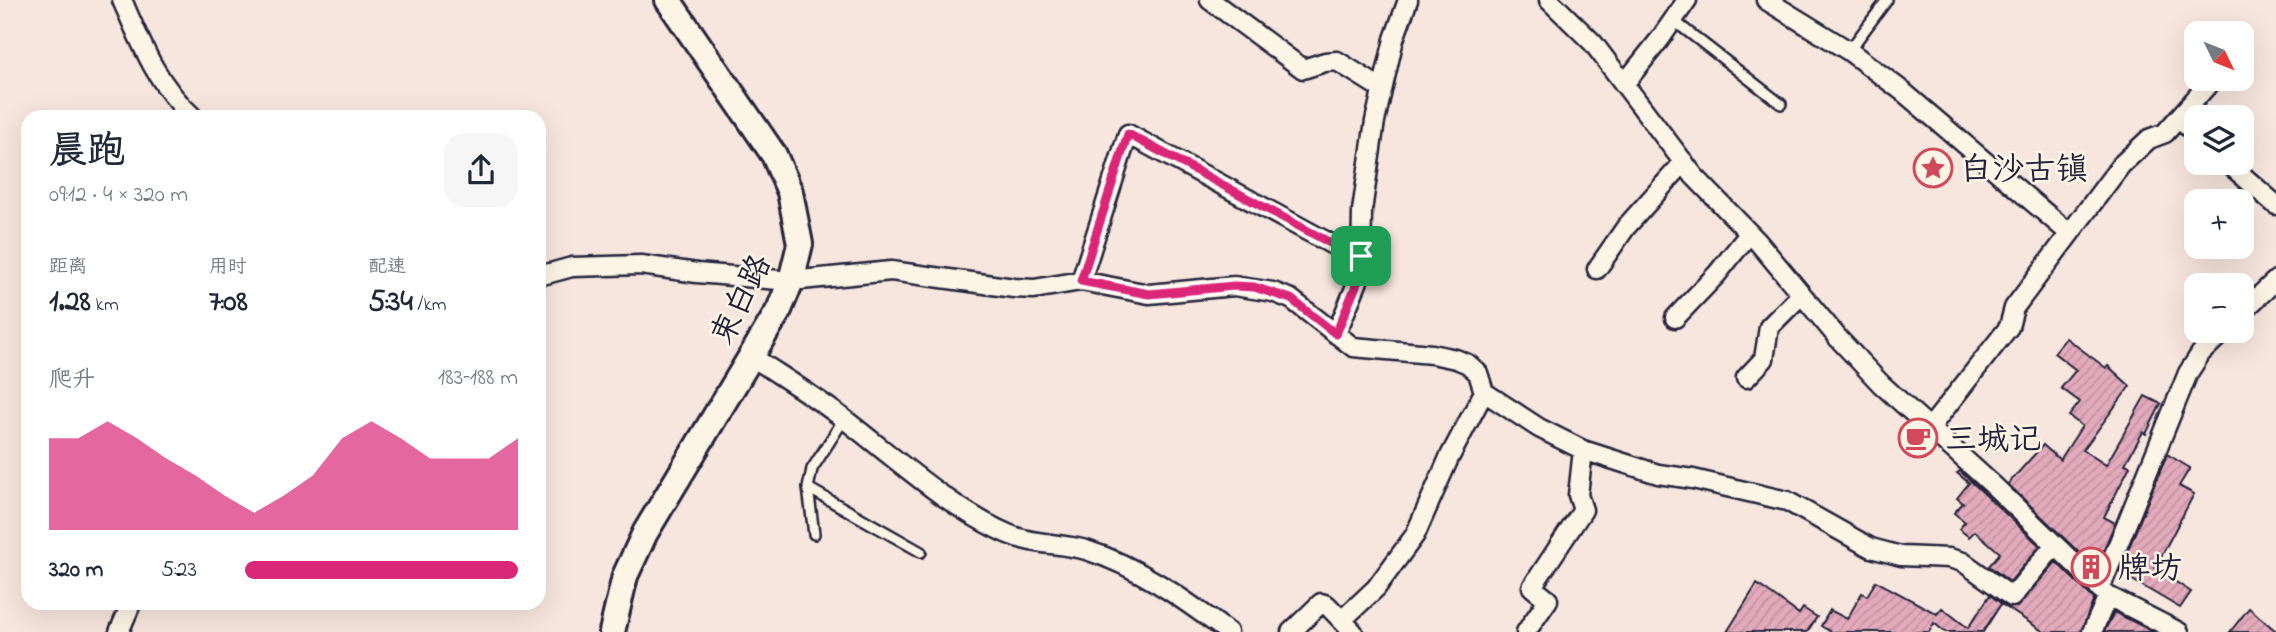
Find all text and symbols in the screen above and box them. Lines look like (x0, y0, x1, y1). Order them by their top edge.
north arrow (2184, 21, 2254, 91)
map controls (2184, 21, 2254, 343)
button: layers (2184, 105, 2254, 175)
text: 晨跑 (49, 125, 125, 181)
button: share (444, 133, 518, 207)
place icon: 白沙古镇 (1912, 147, 1954, 189)
place label: 白沙古镇 (1960, 148, 2088, 195)
text: 09:12 · 4 × 320 m (49, 179, 188, 212)
button: + (2184, 189, 2254, 259)
pin (1331, 226, 1391, 286)
icon: arrive (1342, 237, 1380, 275)
street label: 束白路 (701, 247, 785, 354)
text: 距离 (49, 254, 87, 281)
text: 用时 (209, 254, 247, 281)
text: 配速 (368, 254, 406, 281)
button: − (2184, 273, 2254, 343)
text: 1.28 (49, 281, 91, 325)
text: 7:08 (209, 281, 248, 325)
text: 5:34 (368, 281, 413, 325)
text: km (91, 292, 119, 319)
text: /km (413, 292, 447, 319)
text: 183–188 m (438, 362, 518, 395)
text: 爬升 (49, 364, 95, 397)
cafe icon: 三城记 (1897, 417, 1939, 459)
place label: 三城记 (1945, 418, 2041, 465)
building icon: 牌坊 (2070, 546, 2112, 588)
place label: 牌坊 (2118, 547, 2182, 594)
text: 320 m (49, 554, 103, 587)
text: 5:23 (161, 554, 197, 587)

